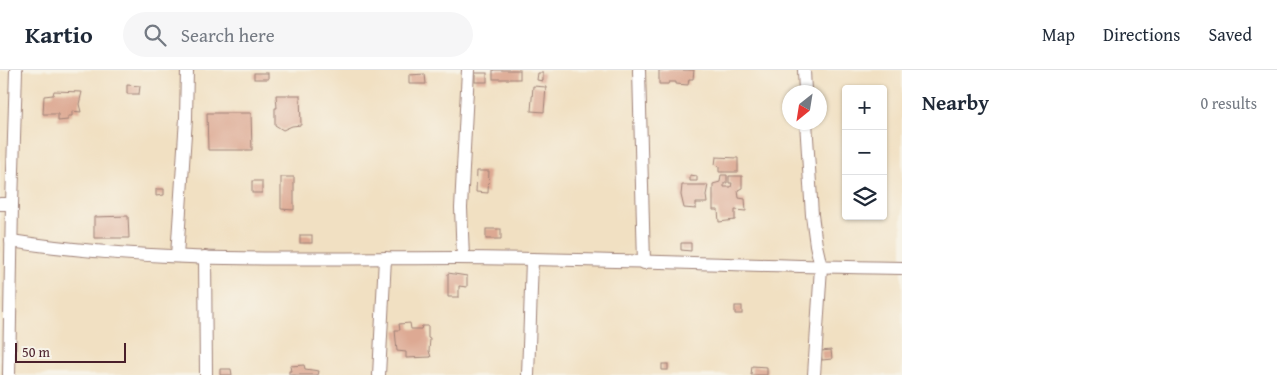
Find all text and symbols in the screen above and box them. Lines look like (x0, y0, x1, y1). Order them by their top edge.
search box (123, 12, 473, 57)
text: Kartio (25, 17, 93, 52)
icon: search (141, 21, 169, 49)
text: Search here (181, 21, 275, 49)
text: Map (1042, 21, 1075, 48)
text: Directions (1103, 21, 1180, 48)
text: Saved (1208, 21, 1252, 48)
north arrow (782, 85, 827, 130)
map controls (842, 85, 887, 220)
button: + (842, 85, 887, 130)
text: Nearby (922, 87, 989, 118)
text: 0 results (1200, 91, 1257, 115)
button: − (842, 130, 887, 175)
button: layers (842, 175, 887, 220)
scale bar (15, 340, 126, 363)
text: 50 m (22, 342, 50, 362)

